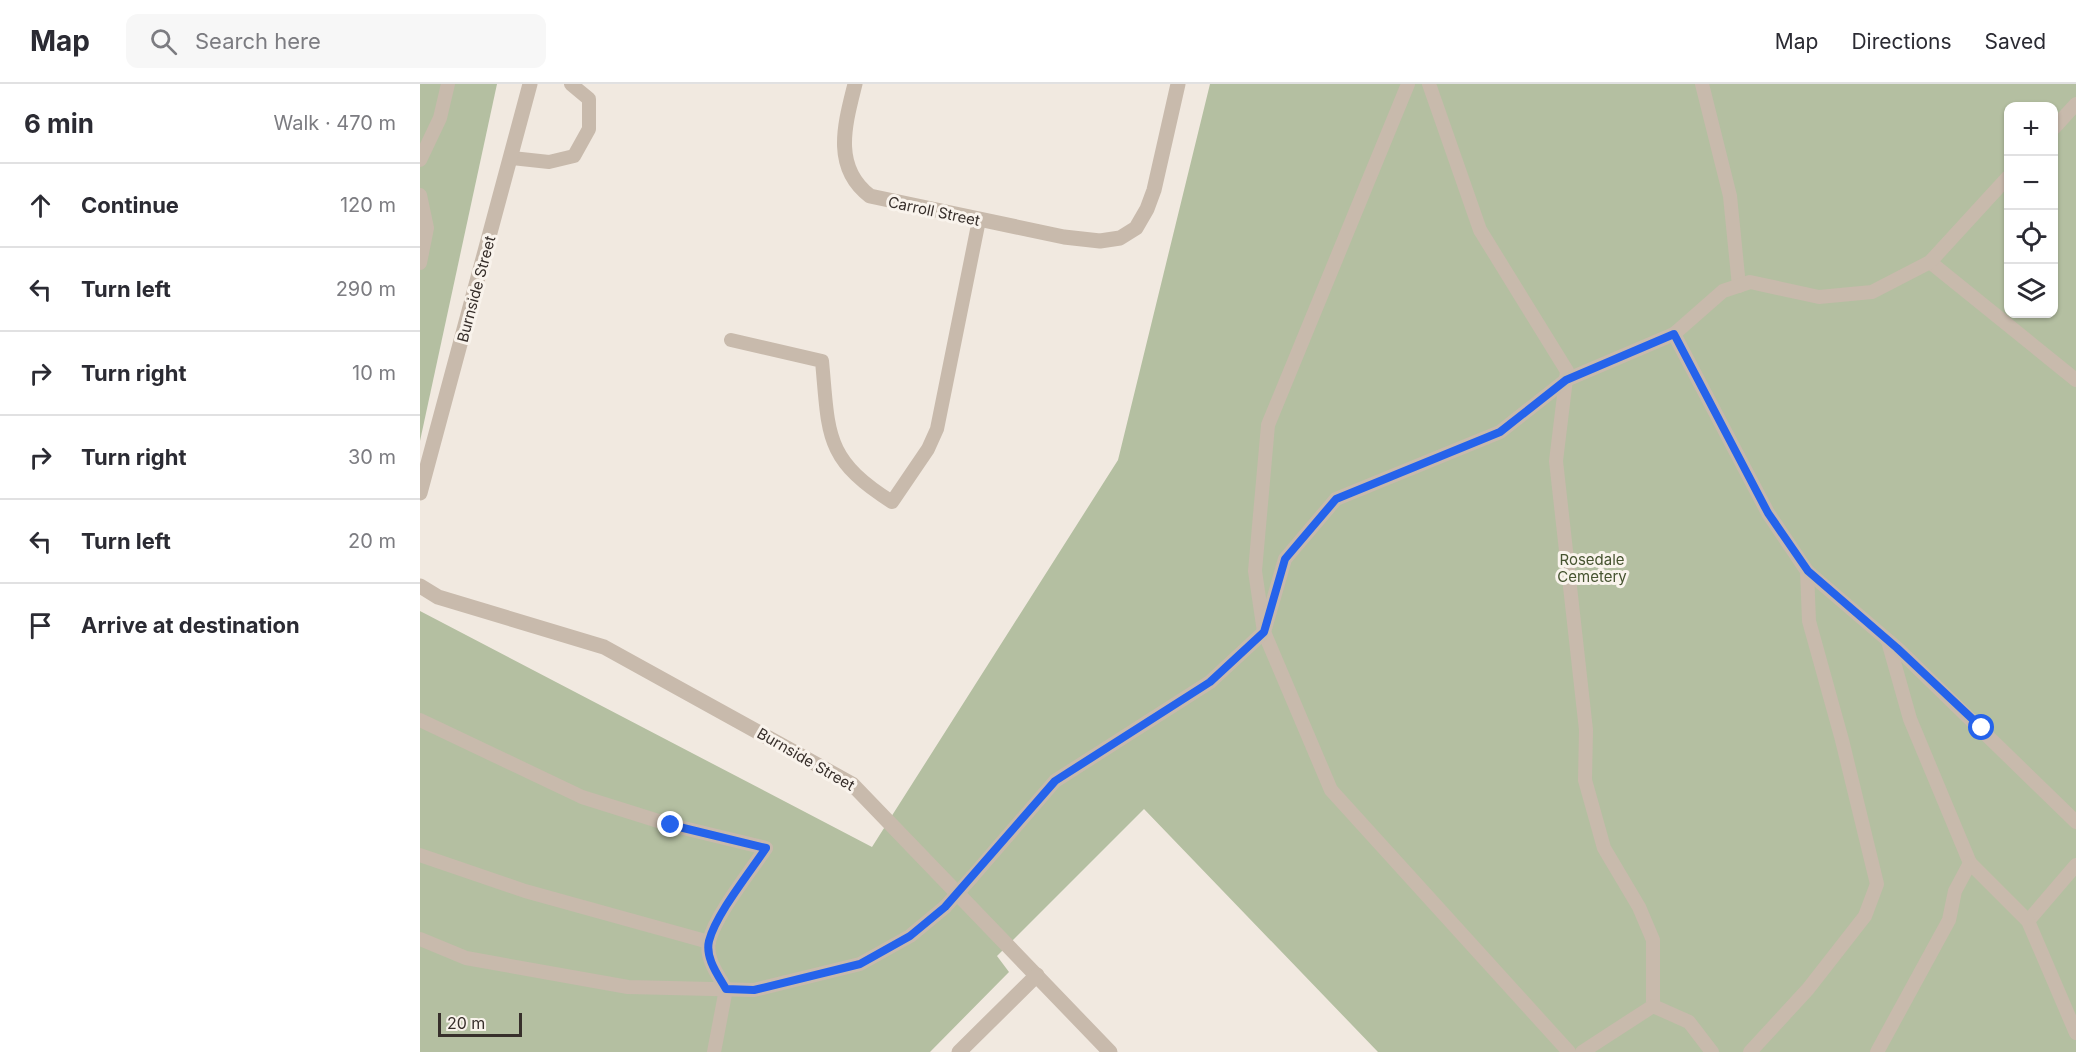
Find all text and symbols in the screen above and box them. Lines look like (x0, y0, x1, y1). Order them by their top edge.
search box (126, 14, 546, 68)
text: Map (30, 24, 90, 58)
icon: search (147, 25, 180, 58)
text: Search here (195, 28, 321, 54)
text: Map (1775, 29, 1818, 54)
text: Directions (1851, 29, 1952, 54)
text: Saved (1985, 29, 2046, 54)
map controls (2004, 102, 2058, 318)
button: + (2004, 102, 2058, 156)
text: 6 min (24, 108, 94, 139)
text: Walk · 470 m (274, 111, 396, 135)
button: − (2004, 156, 2058, 210)
icon: ahead (24, 189, 57, 222)
text: Continue (81, 192, 179, 218)
street label: Carroll Street (886, 192, 982, 230)
text: 120 m (340, 193, 396, 217)
button: locate (2004, 210, 2058, 264)
street label: Burnside Street (453, 234, 499, 344)
button: layers (2004, 264, 2058, 318)
icon: left (24, 273, 57, 306)
text: Turn left (81, 276, 171, 302)
text: 290 m (336, 277, 396, 301)
icon: right (24, 357, 57, 390)
text: Turn right (81, 360, 187, 386)
text: 10 m (352, 361, 396, 385)
icon: right (24, 441, 57, 474)
text: Turn right (81, 444, 187, 470)
text: 30 m (348, 445, 396, 469)
icon: left (24, 525, 57, 558)
text: Turn left (81, 528, 171, 554)
text: 20 m (348, 529, 396, 553)
park label: Rosedale Cemetery (1557, 550, 1627, 586)
icon: arrive (24, 609, 57, 642)
text: Arrive at destination (81, 612, 300, 638)
route start (1968, 714, 1994, 740)
street label: Burnside Street (754, 723, 858, 795)
route end (657, 811, 683, 837)
scale bar (438, 1010, 522, 1038)
text: 20 m (447, 1013, 485, 1033)

